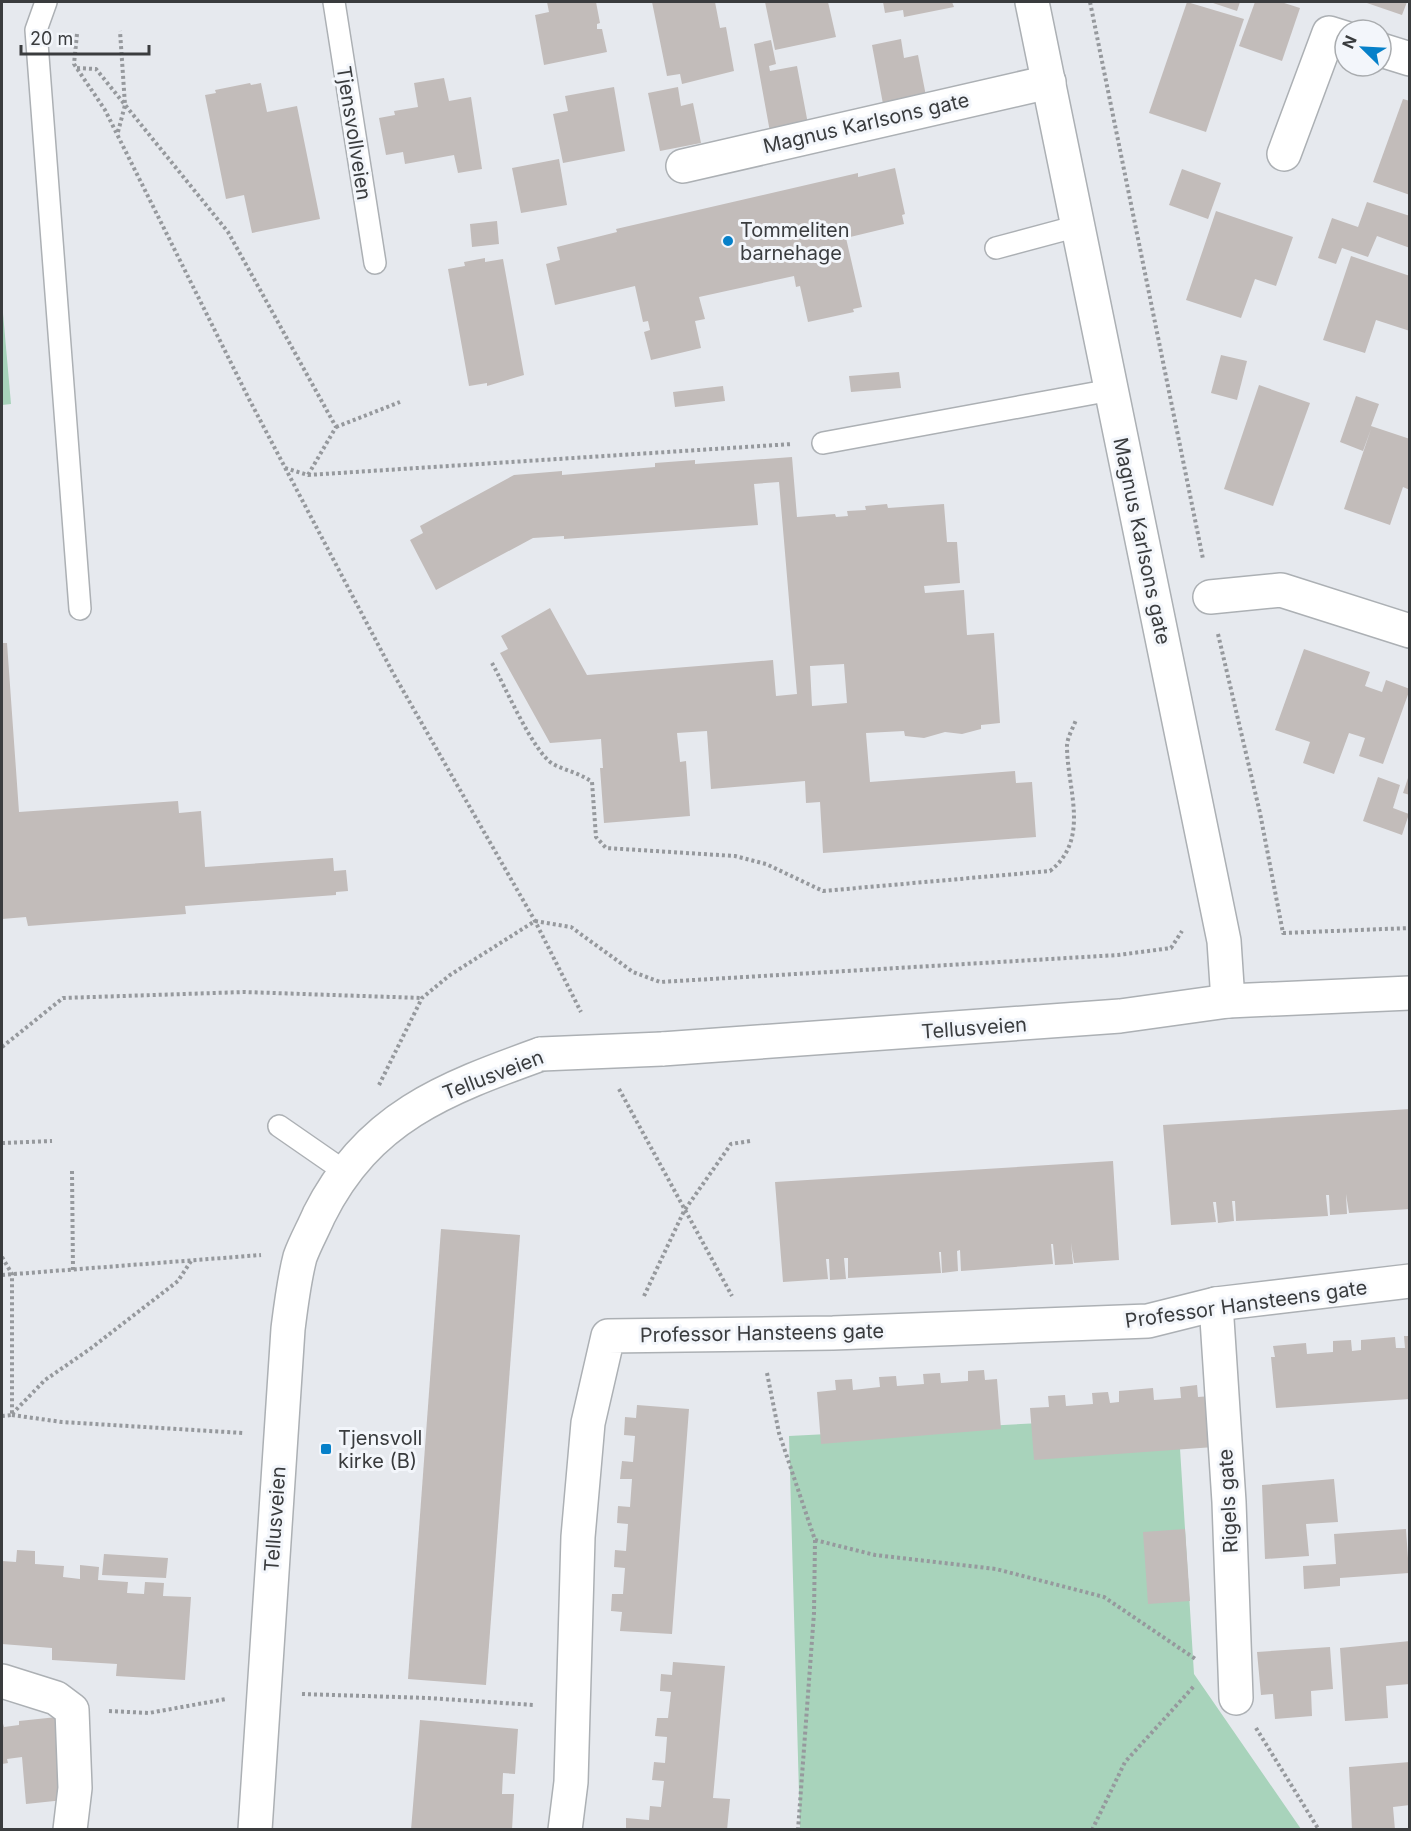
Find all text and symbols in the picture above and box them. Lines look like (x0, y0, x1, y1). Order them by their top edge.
scale bar (21, 18, 148, 56)
north arrow (1333, 18, 1393, 78)
text: 20 m (30, 28, 73, 49)
text: N (1338, 32, 1361, 52)
street label: Tjensvollveien (332, 64, 376, 202)
street label: Magnus Karlsons gate (761, 88, 971, 158)
place label: Tommeliten barnehage (740, 218, 850, 265)
marker: Tommeliten barnehage (721, 234, 735, 248)
street label: Magnus Karlsons gate (1108, 435, 1176, 647)
street label: Tellusveien (920, 1012, 1028, 1044)
street label: Tellusveien (439, 1045, 547, 1105)
street label: Professor Hansteens gate (1123, 1275, 1369, 1333)
street label: Professor Hansteens gate (640, 1319, 884, 1347)
place label: Tjensvoll kirke (B) (338, 1426, 422, 1473)
marker: Tjensvoll kirke (B) (319, 1442, 333, 1456)
street label: Rigels gate (1213, 1448, 1243, 1554)
street label: Tellusveien (259, 1465, 291, 1573)

